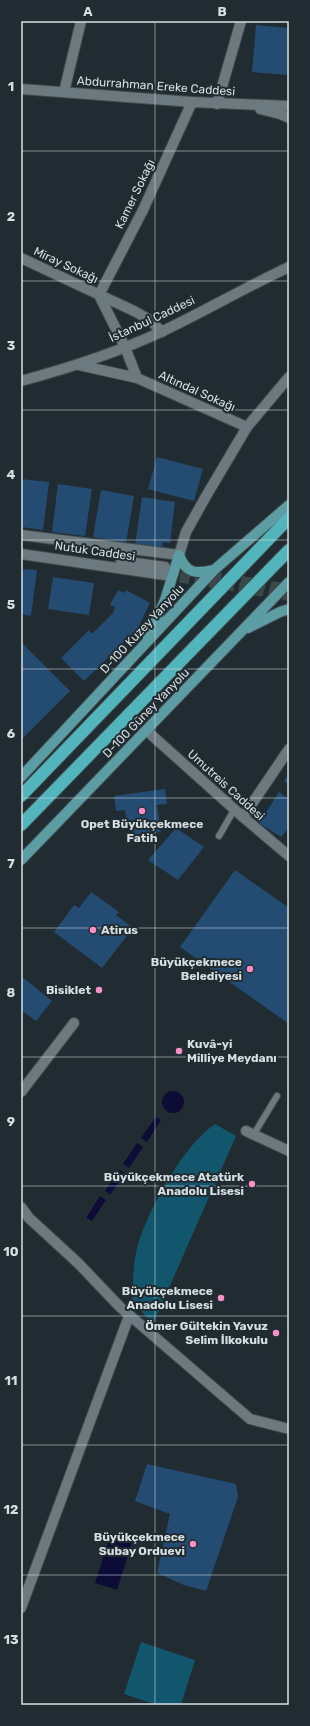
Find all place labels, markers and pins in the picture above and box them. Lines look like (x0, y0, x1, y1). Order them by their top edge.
marker: Opet Büyükçekmece Fatih (137, 806, 147, 816)
place label: Opet Büyükçekmece Fatih (81, 817, 203, 845)
place label: Atirus (101, 923, 138, 937)
marker: Atirus (88, 925, 98, 935)
place label: Büyükçekmece Belediyesi (151, 955, 242, 983)
marker: Büyükçekmece Belediyesi (245, 964, 255, 974)
place label: Bisiklet (46, 983, 91, 997)
marker: Bisiklet (94, 985, 104, 995)
place label: Kuvâ-yi Milliye Meydanı (187, 1037, 277, 1065)
marker: Kuvâ-yi Milliye Meydanı (174, 1046, 184, 1056)
place label: Büyükçekmece Atatürk Anadolu Lisesi (104, 1170, 244, 1198)
marker: Büyükçekmece Atatürk Anadolu Lisesi (247, 1179, 257, 1189)
place label: Büyükçekmece Anadolu Lisesi (122, 1284, 213, 1312)
marker: Büyükçekmece Anadolu Lisesi (216, 1293, 226, 1303)
place label: Ömer Gültekin Yavuz Selim İlkokulu (145, 1319, 268, 1347)
marker: Ömer Gültekin Yavuz Selim İlkokulu (271, 1328, 281, 1338)
place label: Büyükçekmece Subay Orduevi (94, 1530, 185, 1558)
marker: Büyükçekmece Subay Orduevi (188, 1539, 198, 1549)

